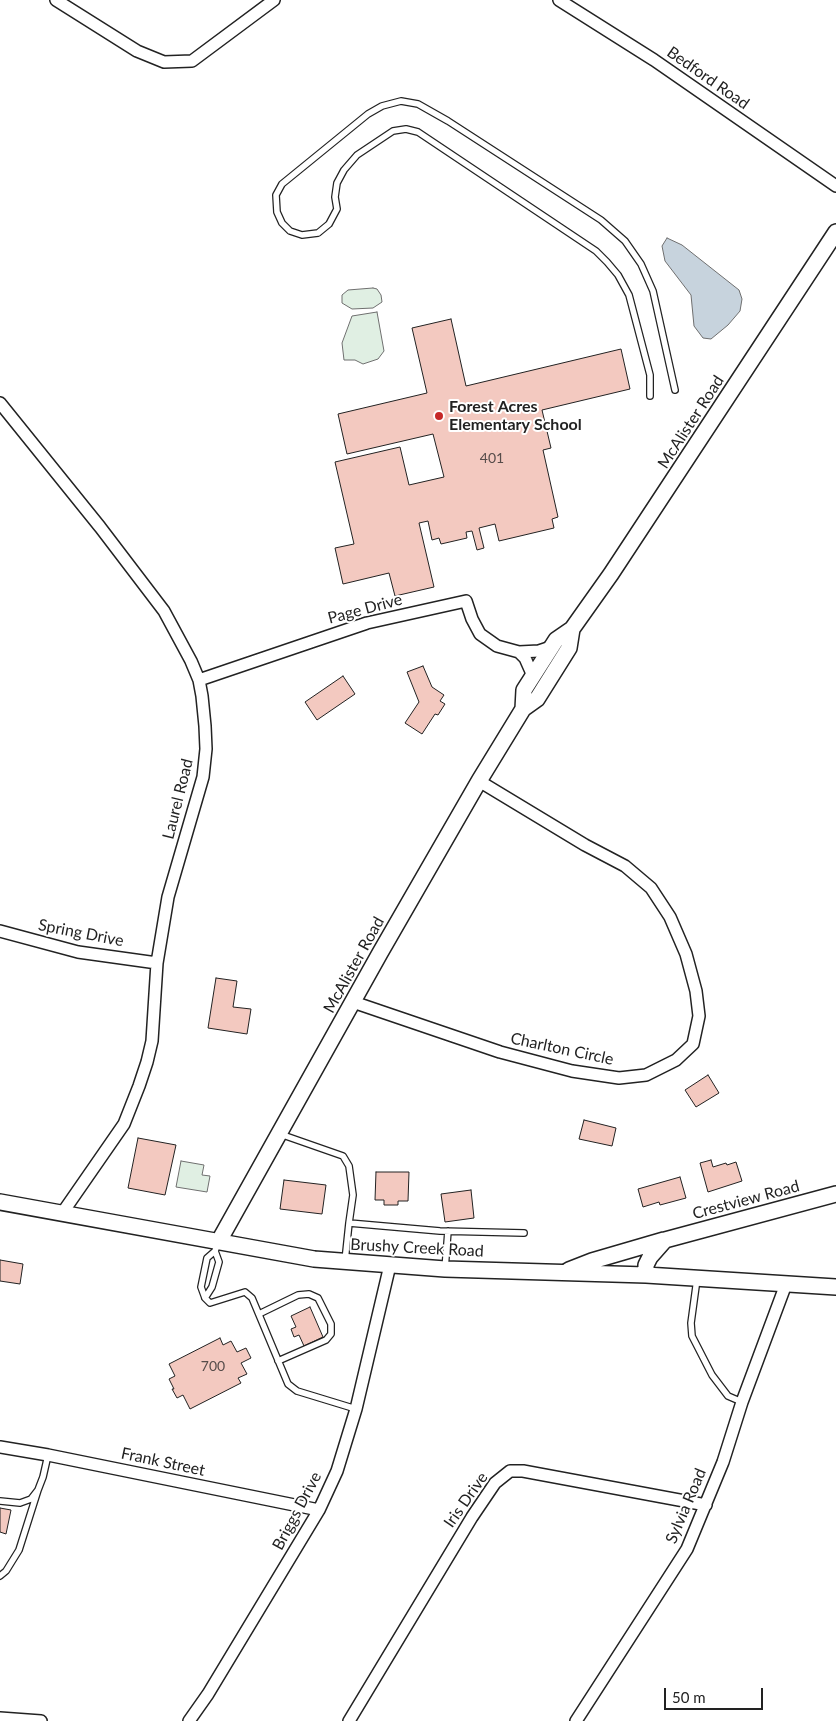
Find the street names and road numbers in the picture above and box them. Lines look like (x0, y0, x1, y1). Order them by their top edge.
street label: Bedford Road (663, 43, 753, 113)
street label: McAlister Road (654, 372, 728, 472)
street label: Page Drive (326, 590, 404, 628)
street label: Laurel Road (159, 757, 197, 841)
street label: McAlister Road (320, 913, 388, 1017)
street label: Spring Drive (37, 915, 125, 951)
street label: Charlton Circle (509, 1029, 615, 1069)
street label: Crestview Road (690, 1177, 802, 1223)
street label: Brushy Creek Road (350, 1235, 484, 1261)
street label: Frank Street (119, 1444, 207, 1480)
street label: Sylvia Road (662, 1465, 710, 1547)
street label: Briggs Drive (268, 1469, 326, 1553)
street label: Iris Drive (440, 1469, 492, 1531)

